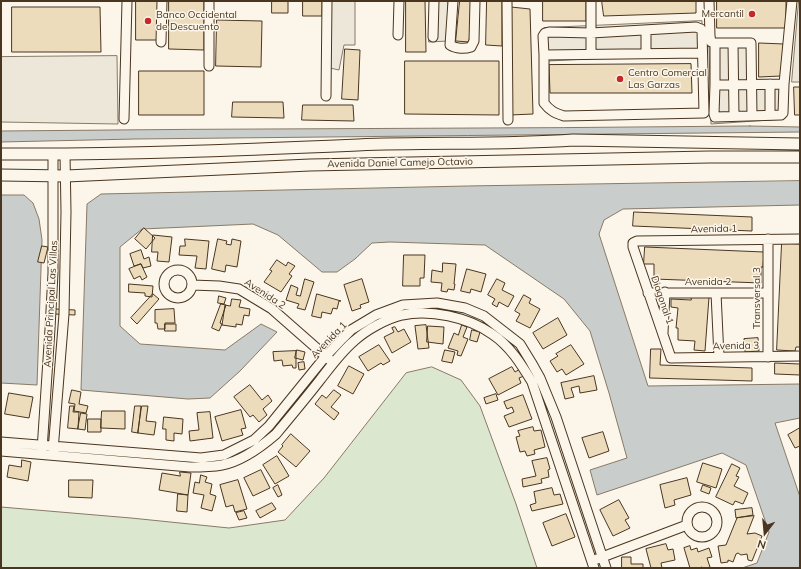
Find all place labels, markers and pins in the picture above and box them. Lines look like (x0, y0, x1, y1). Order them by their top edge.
place label: Mercantil (701, 8, 744, 20)
place label: Banco Occidental de Descuento (156, 9, 237, 32)
marker: Mercantil (747, 9, 757, 19)
marker: Banco Occidental de Descuento (143, 16, 153, 26)
place label: Centro Comercial Las Garzas (628, 67, 707, 90)
marker: Centro Comercial Las Garzas (615, 74, 625, 84)

